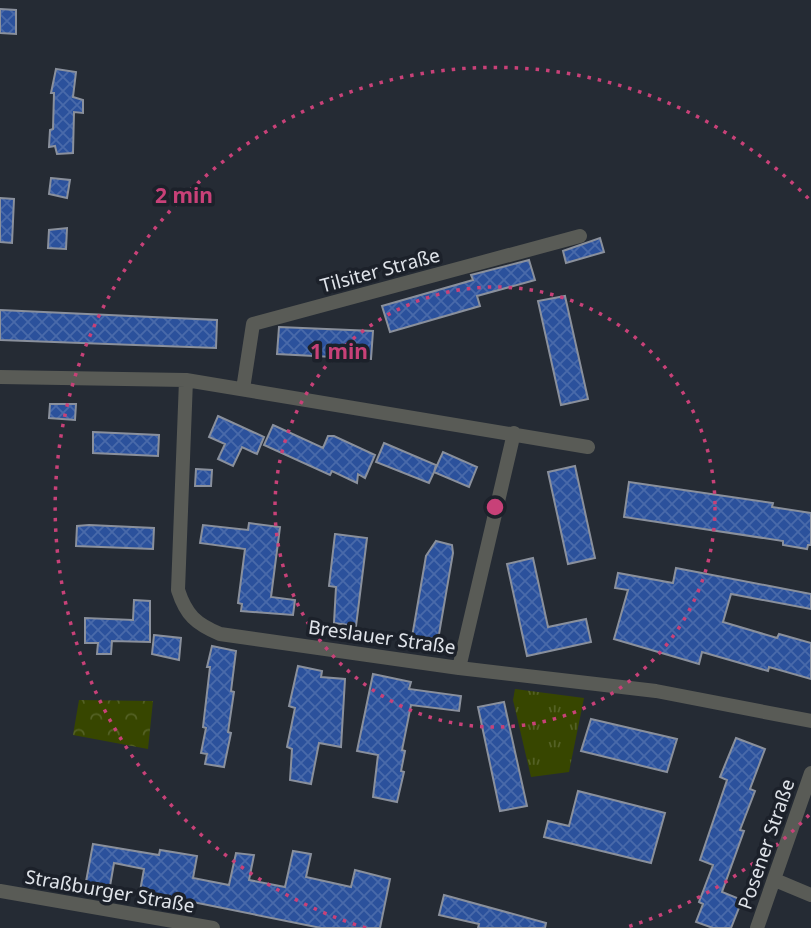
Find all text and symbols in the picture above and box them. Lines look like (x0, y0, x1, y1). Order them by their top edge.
text: 2 min (155, 181, 213, 209)
street label: Tilsiter Straße (317, 242, 443, 298)
text: 1 min (310, 337, 368, 365)
centre of rings (483, 495, 507, 519)
street label: Breslauer Straße (307, 614, 457, 660)
street label: Posener Straße (732, 775, 800, 913)
street label: Straßburger Straße (23, 863, 197, 919)

